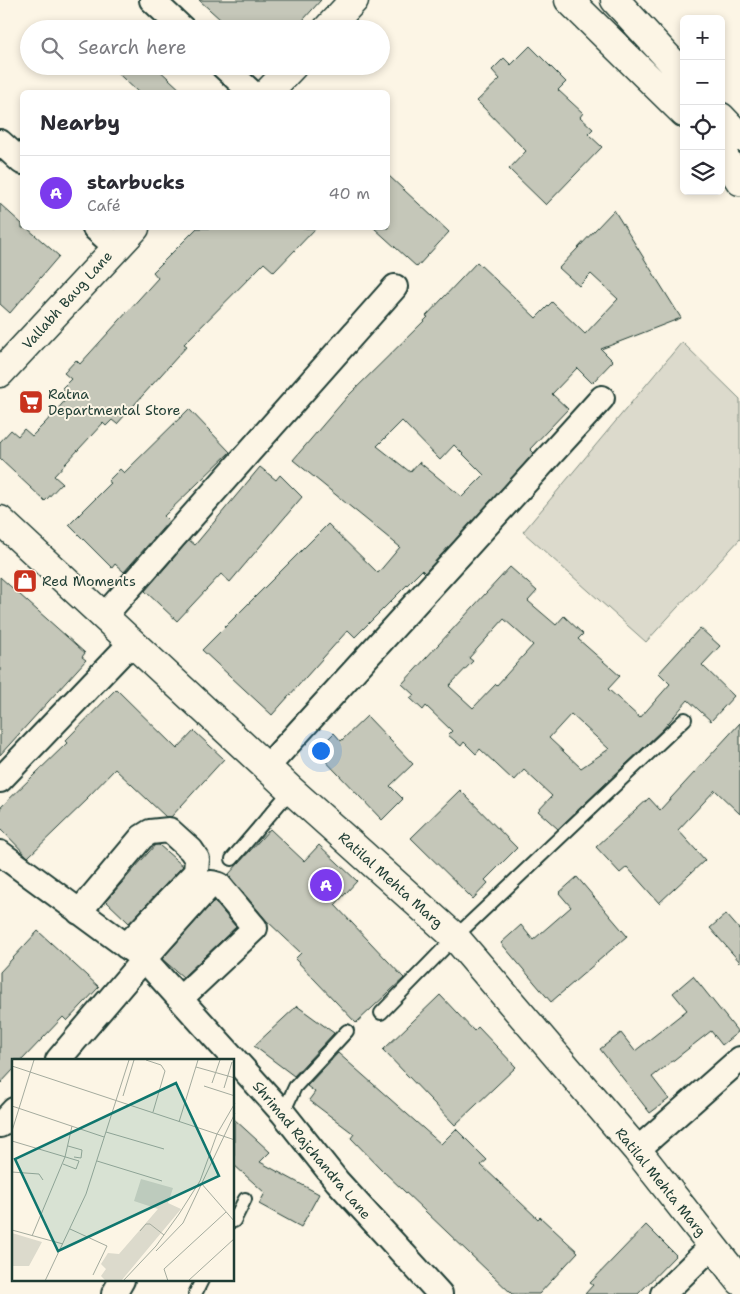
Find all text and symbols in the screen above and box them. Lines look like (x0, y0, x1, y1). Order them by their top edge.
map controls (680, 15, 725, 195)
button: + (680, 15, 725, 60)
search box (20, 20, 390, 75)
icon: search (38, 34, 66, 62)
text: Search here (78, 35, 187, 60)
button: − (680, 60, 725, 105)
button: locate (680, 105, 725, 150)
text: Nearby (40, 109, 120, 137)
button: layers (680, 150, 725, 195)
text: starbucks (87, 170, 185, 195)
text: A (50, 183, 62, 204)
text: 40 m (328, 183, 370, 204)
text: Café (87, 195, 121, 216)
street label: Vallabh Baug Lane (18, 247, 116, 353)
place label: Ratna Departmental Store (48, 385, 181, 419)
supermarket icon: Ratna Departmental Store (18, 389, 44, 415)
shop icon: Red Moments (12, 568, 38, 594)
place label: Red Moments (42, 572, 136, 590)
your location (308, 738, 334, 764)
street label: Ratilal Mehta Marg (335, 828, 447, 932)
pin: A (310, 866, 342, 904)
inset map (12, 1059, 235, 1282)
street label: Shrimad Rajchandra Lane (249, 1077, 375, 1223)
street label: Ratilal Mehta Marg (612, 1124, 710, 1240)

